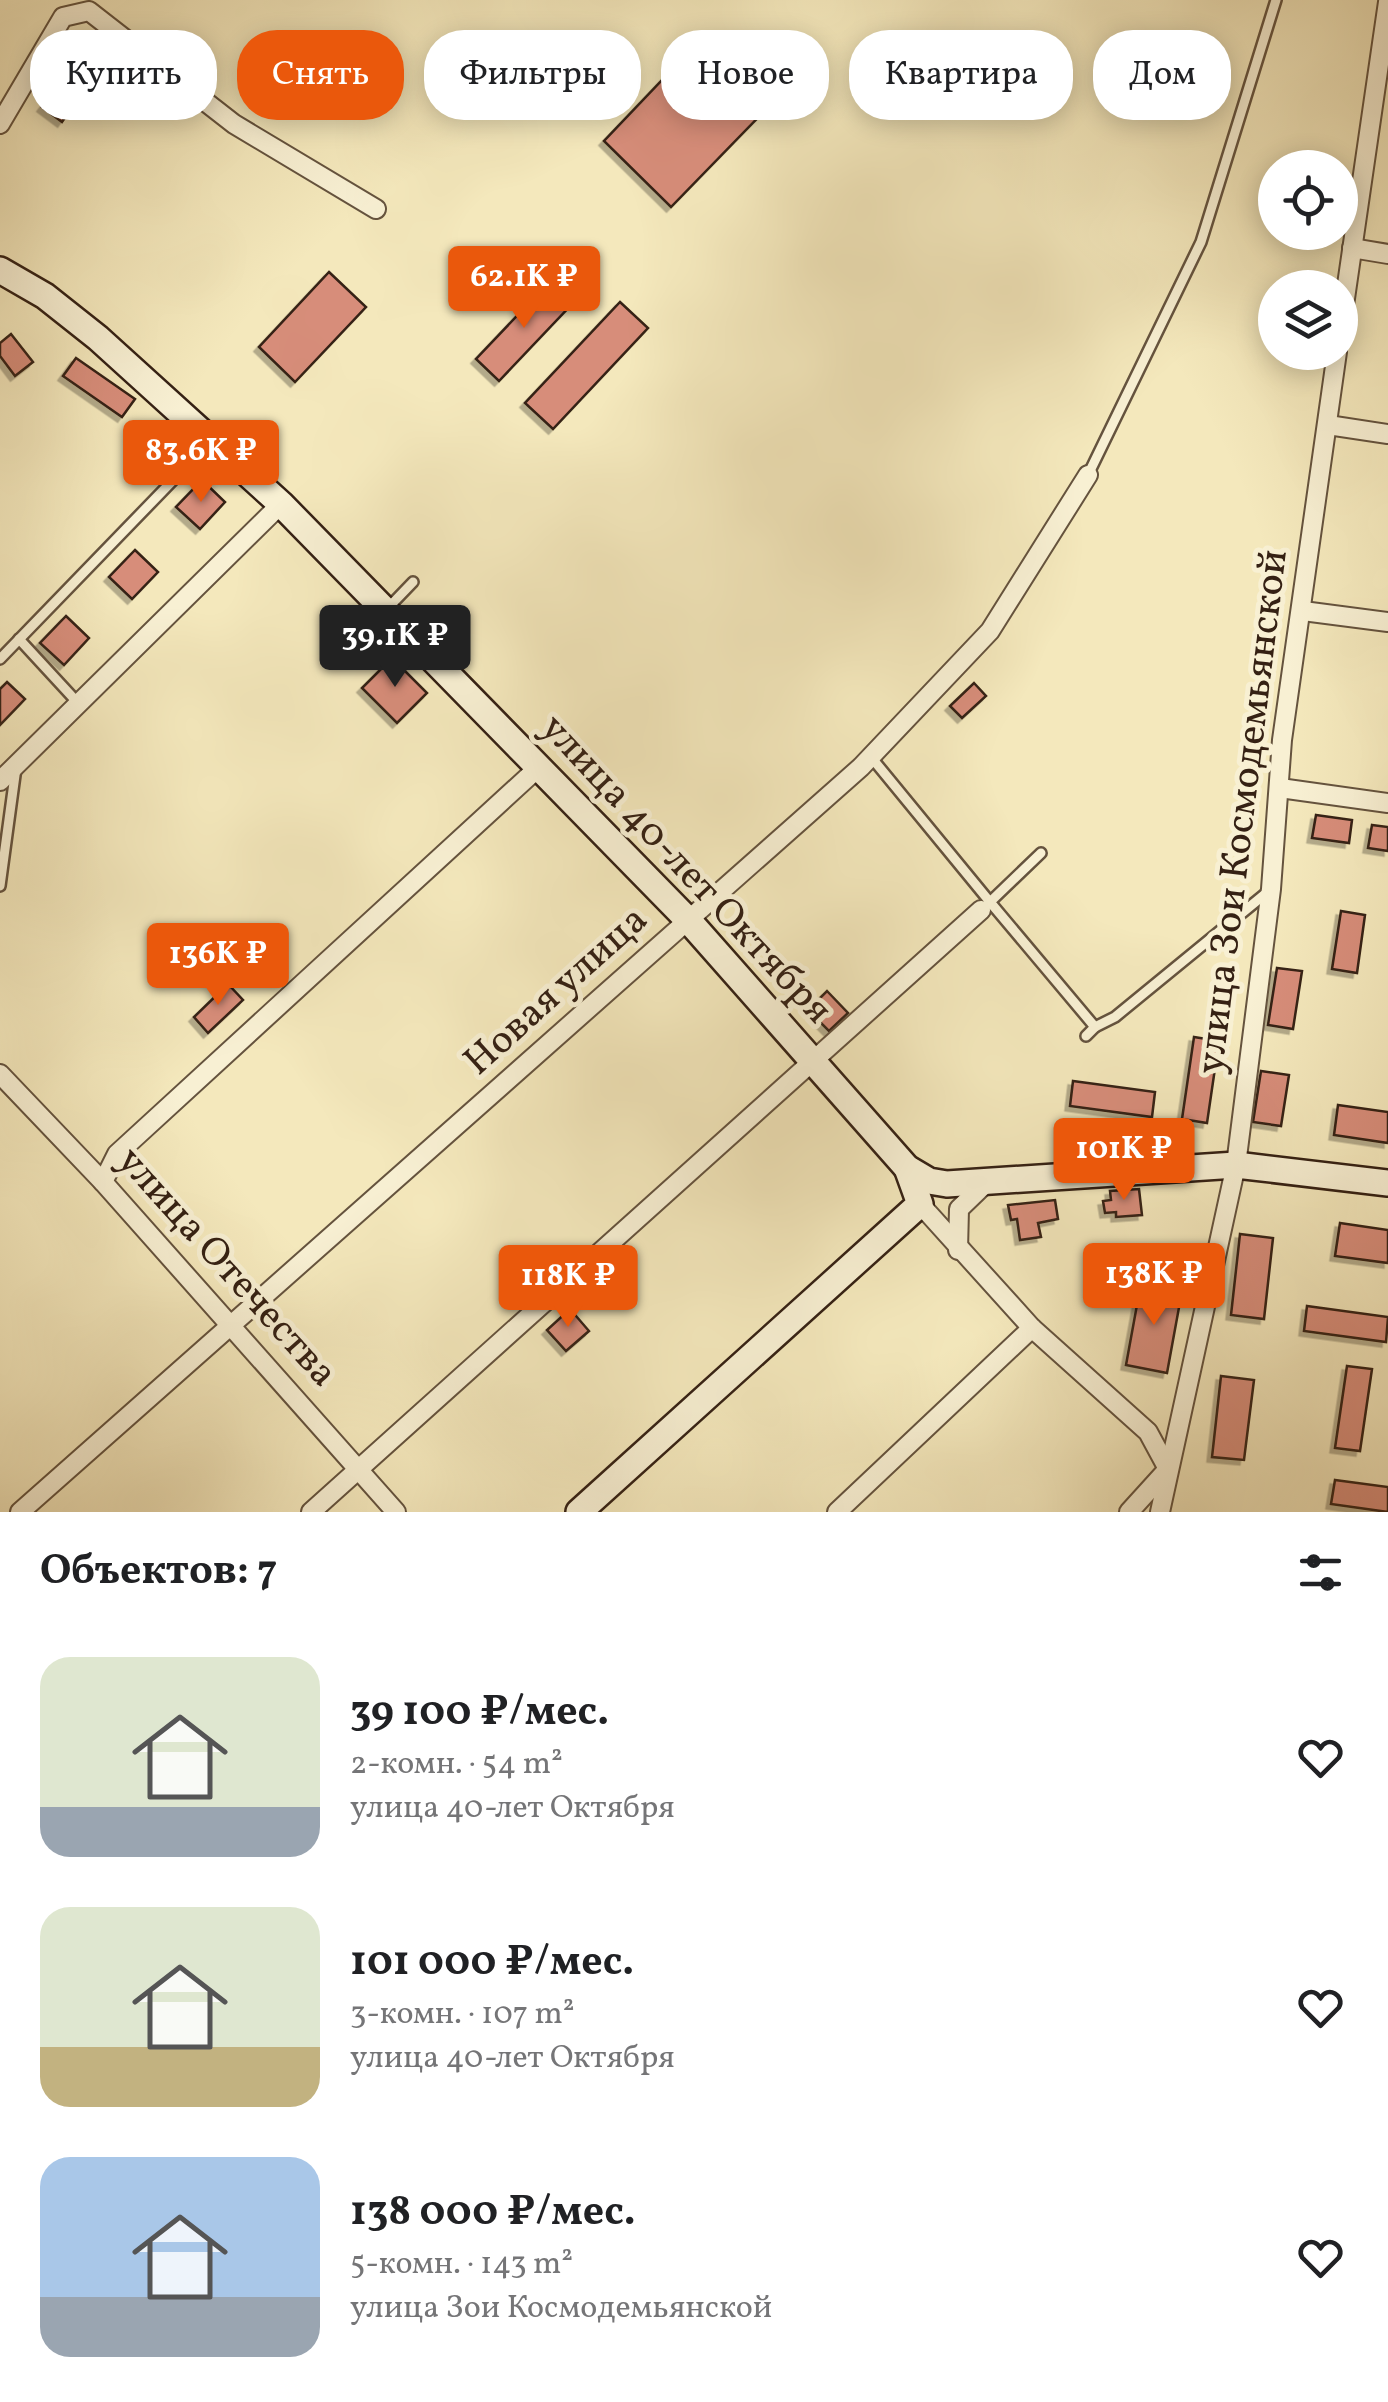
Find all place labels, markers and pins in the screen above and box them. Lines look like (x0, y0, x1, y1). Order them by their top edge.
pin: 62.1K ₽ (432, 246, 616, 331)
pin: 83.6K ₽ (109, 420, 293, 505)
pin: 39.1K ₽ (303, 605, 487, 690)
pin: 136K ₽ (137, 923, 299, 1008)
pin: 101K ₽ (1043, 1118, 1205, 1203)
pin: 138K ₽ (1073, 1243, 1235, 1328)
pin: 118K ₽ (487, 1245, 649, 1330)

